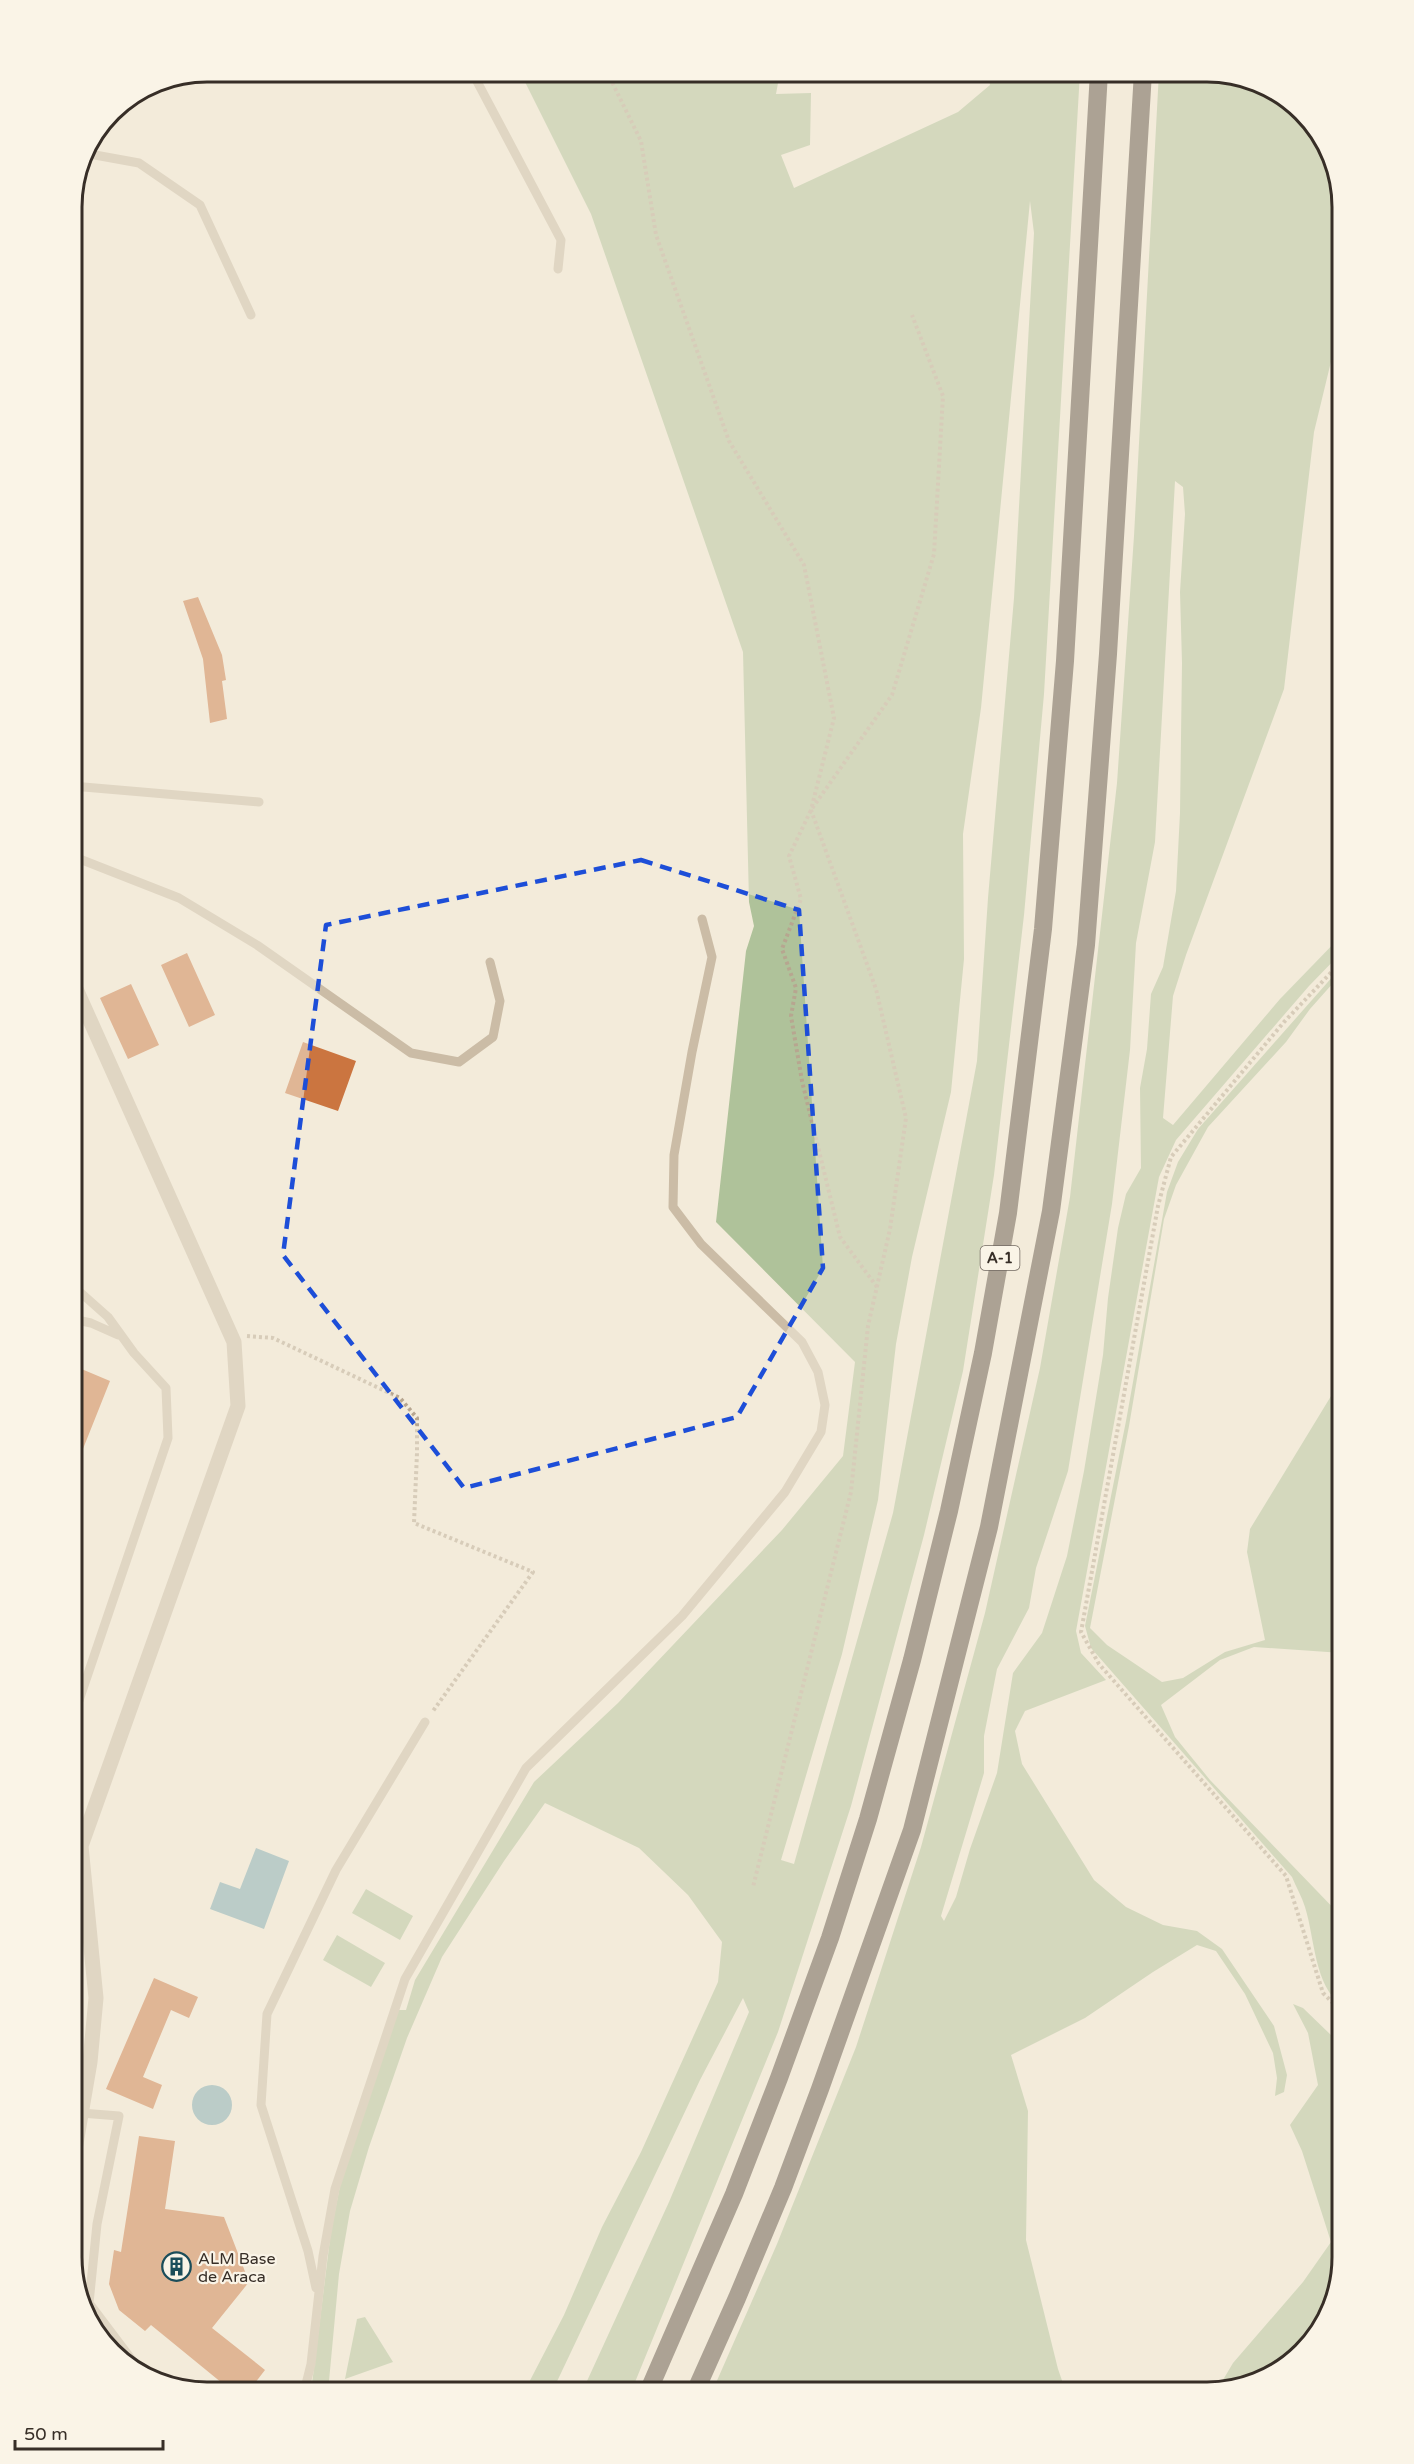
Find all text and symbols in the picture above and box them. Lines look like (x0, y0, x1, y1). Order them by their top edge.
road number: A-1 (980, 1246, 1020, 1270)
place label: ALM Base de Araca (198, 2249, 276, 2287)
building icon: ALM Base de Araca (161, 2251, 193, 2283)
scale bar (15, 2413, 164, 2451)
text: 50 m (24, 2423, 68, 2445)

